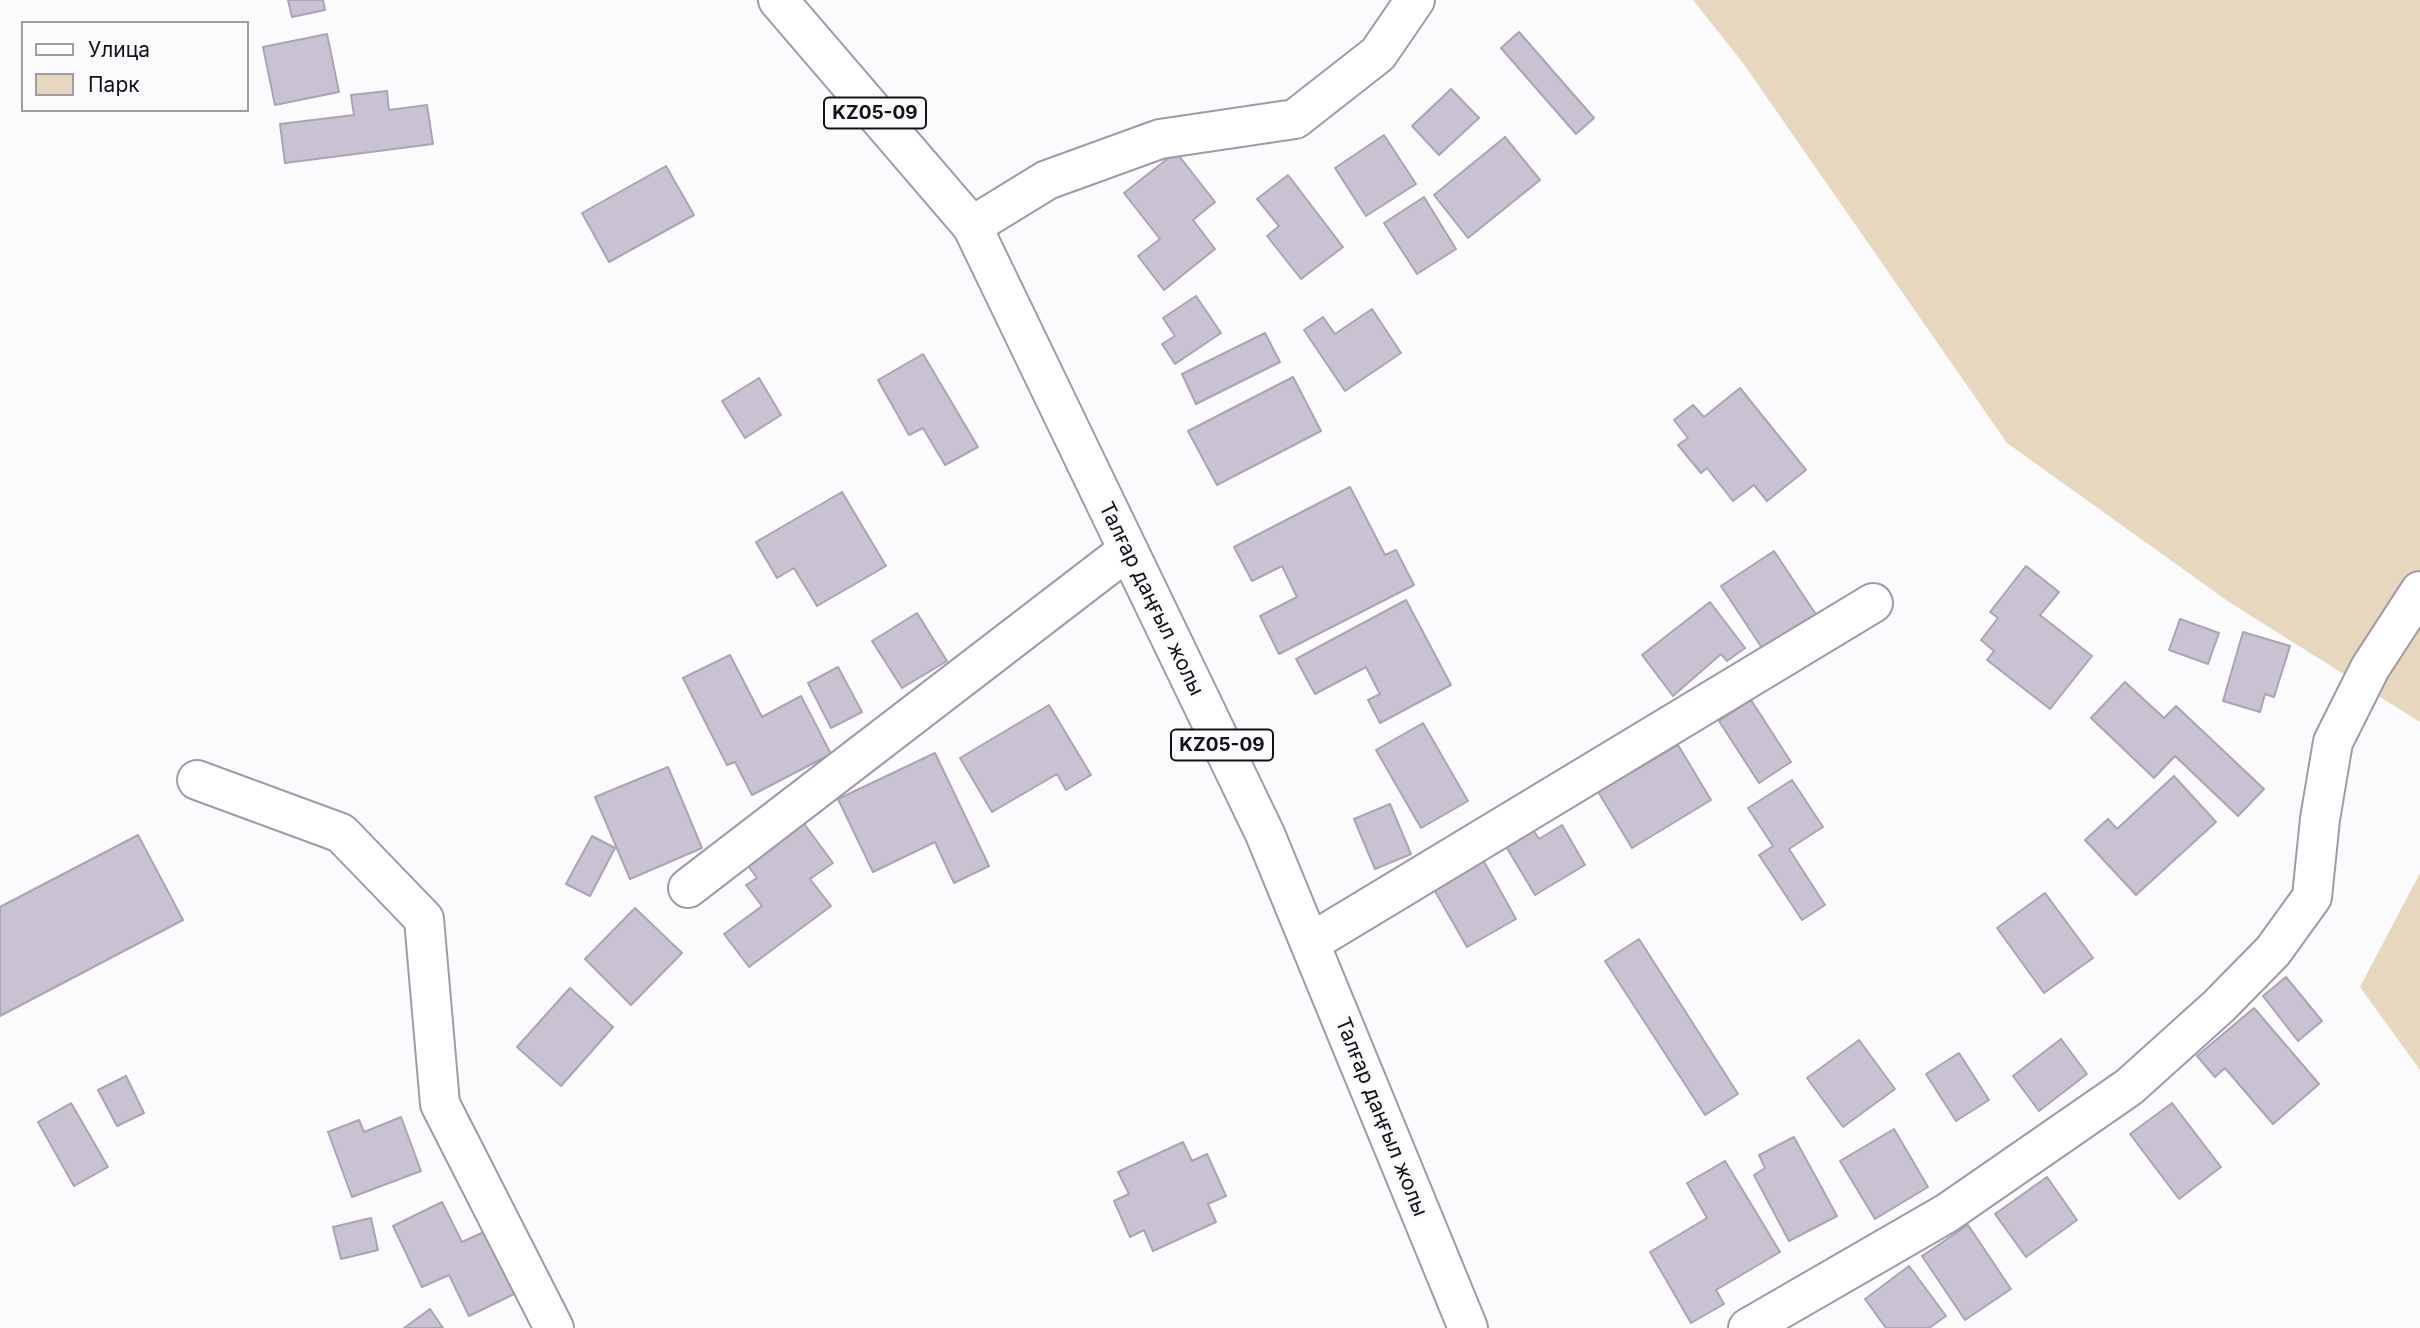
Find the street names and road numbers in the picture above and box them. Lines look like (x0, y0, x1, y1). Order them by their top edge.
road number: KZ05-09 (824, 97, 926, 128)
street label: Талғар даңғыл жолы (1093, 498, 1209, 700)
road number: KZ05-09 (1171, 730, 1273, 760)
street label: Талғар даңғыл жолы (1330, 1014, 1432, 1220)

